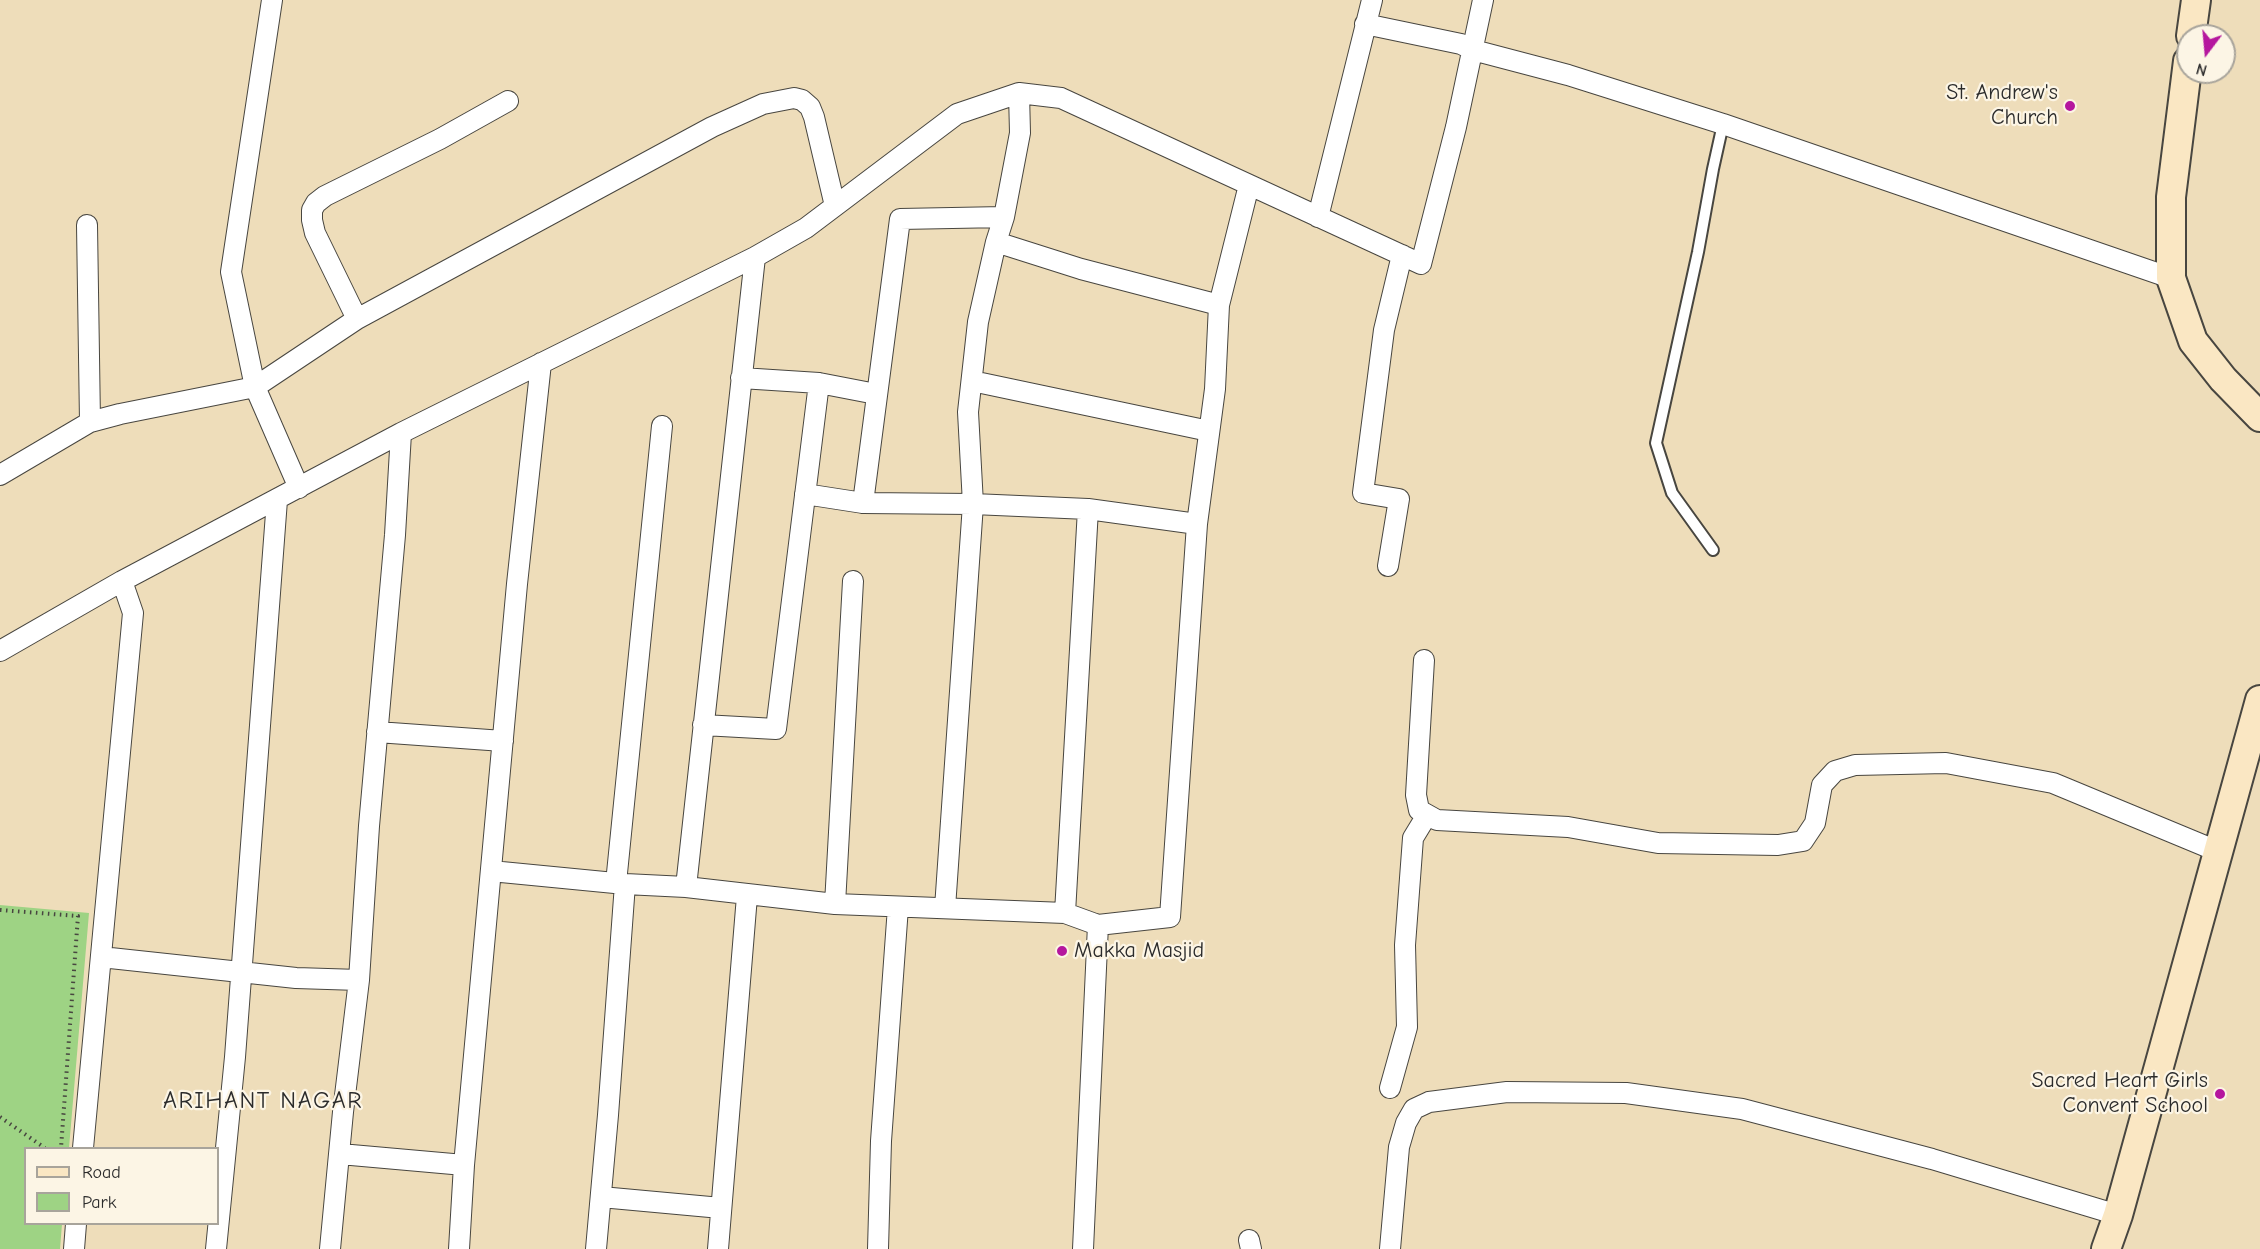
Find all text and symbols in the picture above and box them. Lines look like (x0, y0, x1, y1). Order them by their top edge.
north arrow (2176, 24, 2236, 84)
text: N (2194, 59, 2209, 79)
place label: St. Andrew's Church (1946, 80, 2058, 132)
marker: St. Andrew's Church (2063, 99, 2077, 113)
place label: Makka Masjid (1074, 938, 1204, 964)
marker: Makka Masjid (1055, 944, 1069, 958)
place label: Sacred Heart Girls Convent School (2031, 1068, 2208, 1120)
district label: ARIHANT NAGAR (163, 1087, 363, 1115)
marker: Sacred Heart Girls Convent School (2213, 1087, 2227, 1101)
legend (24, 1147, 219, 1225)
text: Road (82, 1162, 121, 1183)
text: Park (82, 1192, 116, 1213)

